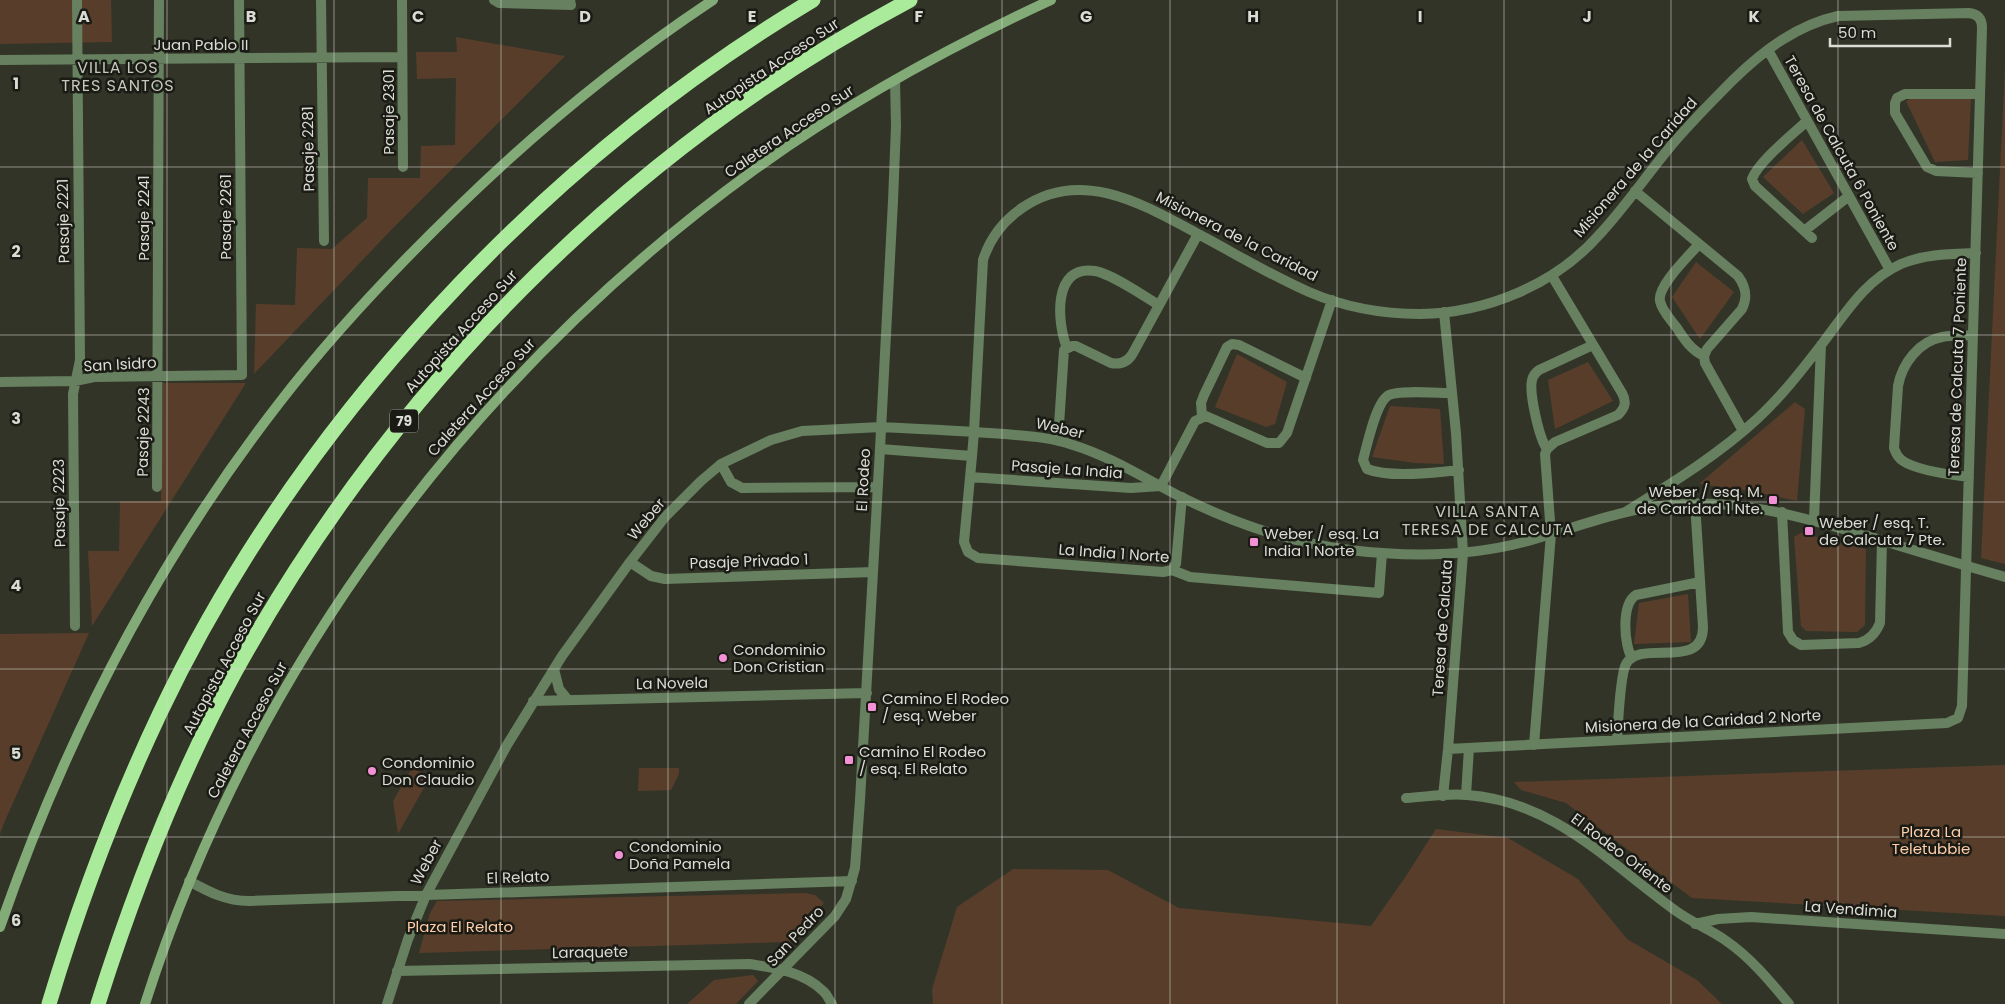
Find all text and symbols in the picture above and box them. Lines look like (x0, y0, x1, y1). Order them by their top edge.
text: A (78, 5, 90, 28)
text: B (246, 5, 256, 28)
text: C (412, 5, 424, 28)
text: D (579, 5, 591, 28)
text: E (748, 5, 756, 28)
text: F (915, 5, 924, 28)
text: G (1080, 5, 1092, 28)
text: H (1247, 5, 1259, 28)
text: I (1418, 5, 1422, 28)
text: J (1582, 5, 1592, 28)
text: K (1748, 5, 1760, 28)
street label: Autopista Acceso Sur (699, 13, 843, 119)
scale bar (1830, 15, 1950, 47)
text: 50 m (1838, 22, 1876, 43)
street label: Juan Pablo II (154, 34, 248, 55)
street label: Teresa de Calcuta 6 Poniente (1779, 52, 1905, 254)
district label: VILLA LOS TRES SANTOS (61, 56, 175, 97)
street label: Pasaje 2301 (378, 69, 399, 155)
text: 1 (13, 72, 19, 95)
street label: Caletera Acceso Sur (720, 79, 858, 182)
street label: Misionera de la Caridad (1568, 93, 1702, 241)
street label: Pasaje 2281 (297, 106, 319, 192)
street label: Pasaje 2261 (215, 174, 236, 260)
street label: Pasaje 2241 (133, 175, 154, 261)
street label: Pasaje 2221 (52, 179, 74, 263)
street label: Misionera de la Caridad (1152, 186, 1322, 286)
text: 2 (11, 240, 21, 263)
street label: Teresa de Calcuta 7 Poniente (1943, 257, 1971, 477)
street label: Autopista Acceso Sur (400, 265, 522, 397)
street label: Caletera Acceso Sur (422, 333, 540, 461)
street label: San Isidro (83, 352, 157, 376)
street label: Pasaje 2243 (132, 387, 154, 477)
text: 3 (11, 407, 21, 430)
road number: 79 (390, 410, 418, 432)
street label: Weber (1034, 412, 1087, 444)
street label: El Rodeo (851, 448, 875, 512)
street label: Pasaje La India (1011, 455, 1123, 483)
street label: Pasaje 2223 (48, 459, 70, 547)
place label: Weber / esq. M. de Caridad 1 Nte. (1637, 481, 1763, 519)
street label: Weber (622, 493, 670, 545)
marker: Weber / esq. M. de Caridad 1 Nte. (1767, 494, 1779, 506)
district label: VILLA SANTA TERESA DE CALCUTA (1402, 500, 1574, 541)
place label: Weber / esq. T. de Calcuta 7 Pte. (1819, 512, 1945, 550)
place label: Weber / esq. La India 1 Norte (1264, 523, 1379, 561)
marker: Weber / esq. T. de Calcuta 7 Pte. (1803, 525, 1815, 537)
marker: Weber / esq. La India 1 Norte (1248, 536, 1260, 548)
street label: La India 1 Norte (1058, 539, 1170, 567)
street label: Pasaje Privado 1 (689, 548, 809, 574)
street label: Teresa de Calcuta (1427, 559, 1457, 697)
text: 4 (11, 574, 22, 597)
street label: Autopista Acceso Sur (177, 587, 271, 738)
place label: Condominio Don Cristian (733, 639, 826, 677)
marker: Condominio Don Cristian (717, 652, 729, 664)
street label: Caletera Acceso Sur (202, 657, 292, 802)
street label: La Novela (636, 672, 708, 694)
place label: Camino El Rodeo / esq. Weber (882, 688, 1009, 726)
marker: Camino El Rodeo / esq. Weber (866, 701, 878, 713)
street label: Misionera de la Caridad 2 Norte (1585, 704, 1821, 738)
place label: Camino El Rodeo / esq. El Relato (859, 741, 986, 779)
text: 5 (11, 742, 21, 765)
place label: Condominio Don Claudio (382, 752, 475, 790)
marker: Camino El Rodeo / esq. El Relato (843, 754, 855, 766)
marker: Condominio Don Claudio (366, 765, 378, 777)
street label: El Rodeo Oriente (1567, 808, 1677, 898)
park label: Plaza La Teletubbie (1892, 821, 1970, 859)
street label: Weber (405, 835, 447, 889)
place label: Condominio Doña Pamela (629, 836, 730, 874)
marker: Condominio Doña Pamela (613, 849, 625, 861)
street label: El Relato (486, 865, 550, 889)
street label: La Vendimia (1804, 895, 1898, 923)
street label: San Pedro (761, 901, 829, 971)
text: 6 (11, 909, 21, 932)
park label: Plaza El Relato (407, 916, 513, 937)
street label: Laraquete (552, 941, 628, 963)

